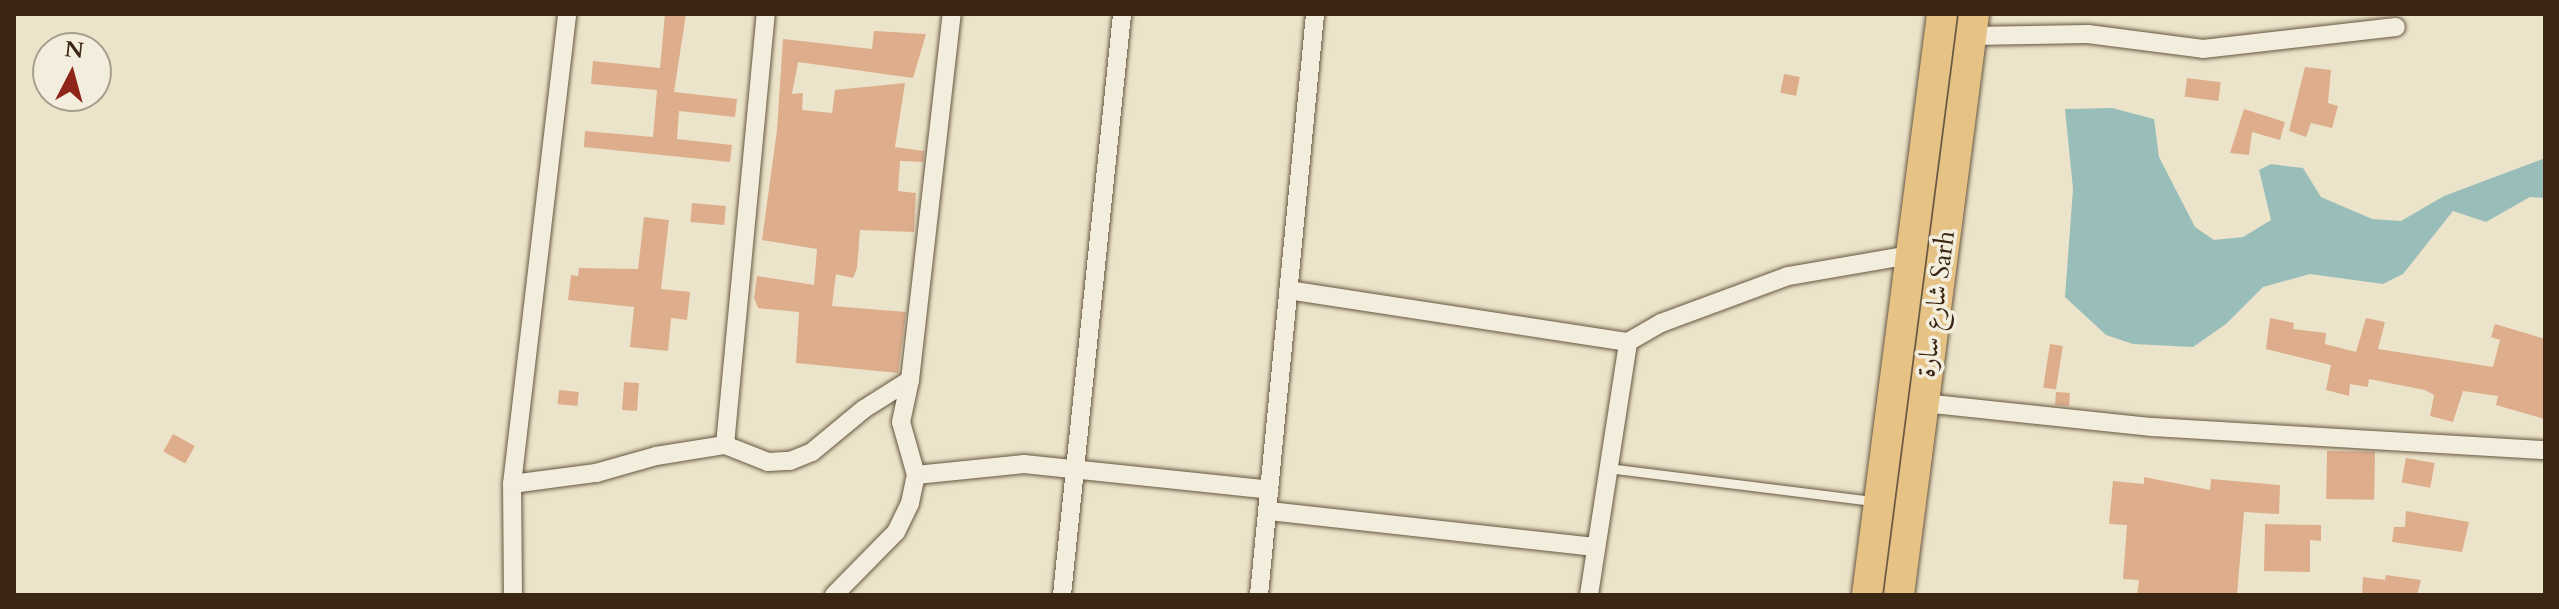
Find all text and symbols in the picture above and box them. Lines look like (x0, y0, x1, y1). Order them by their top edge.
north arrow (32, 32, 112, 112)
text: N (63, 34, 85, 66)
street label: شارع سارة Sarh (1910, 229, 1962, 379)

